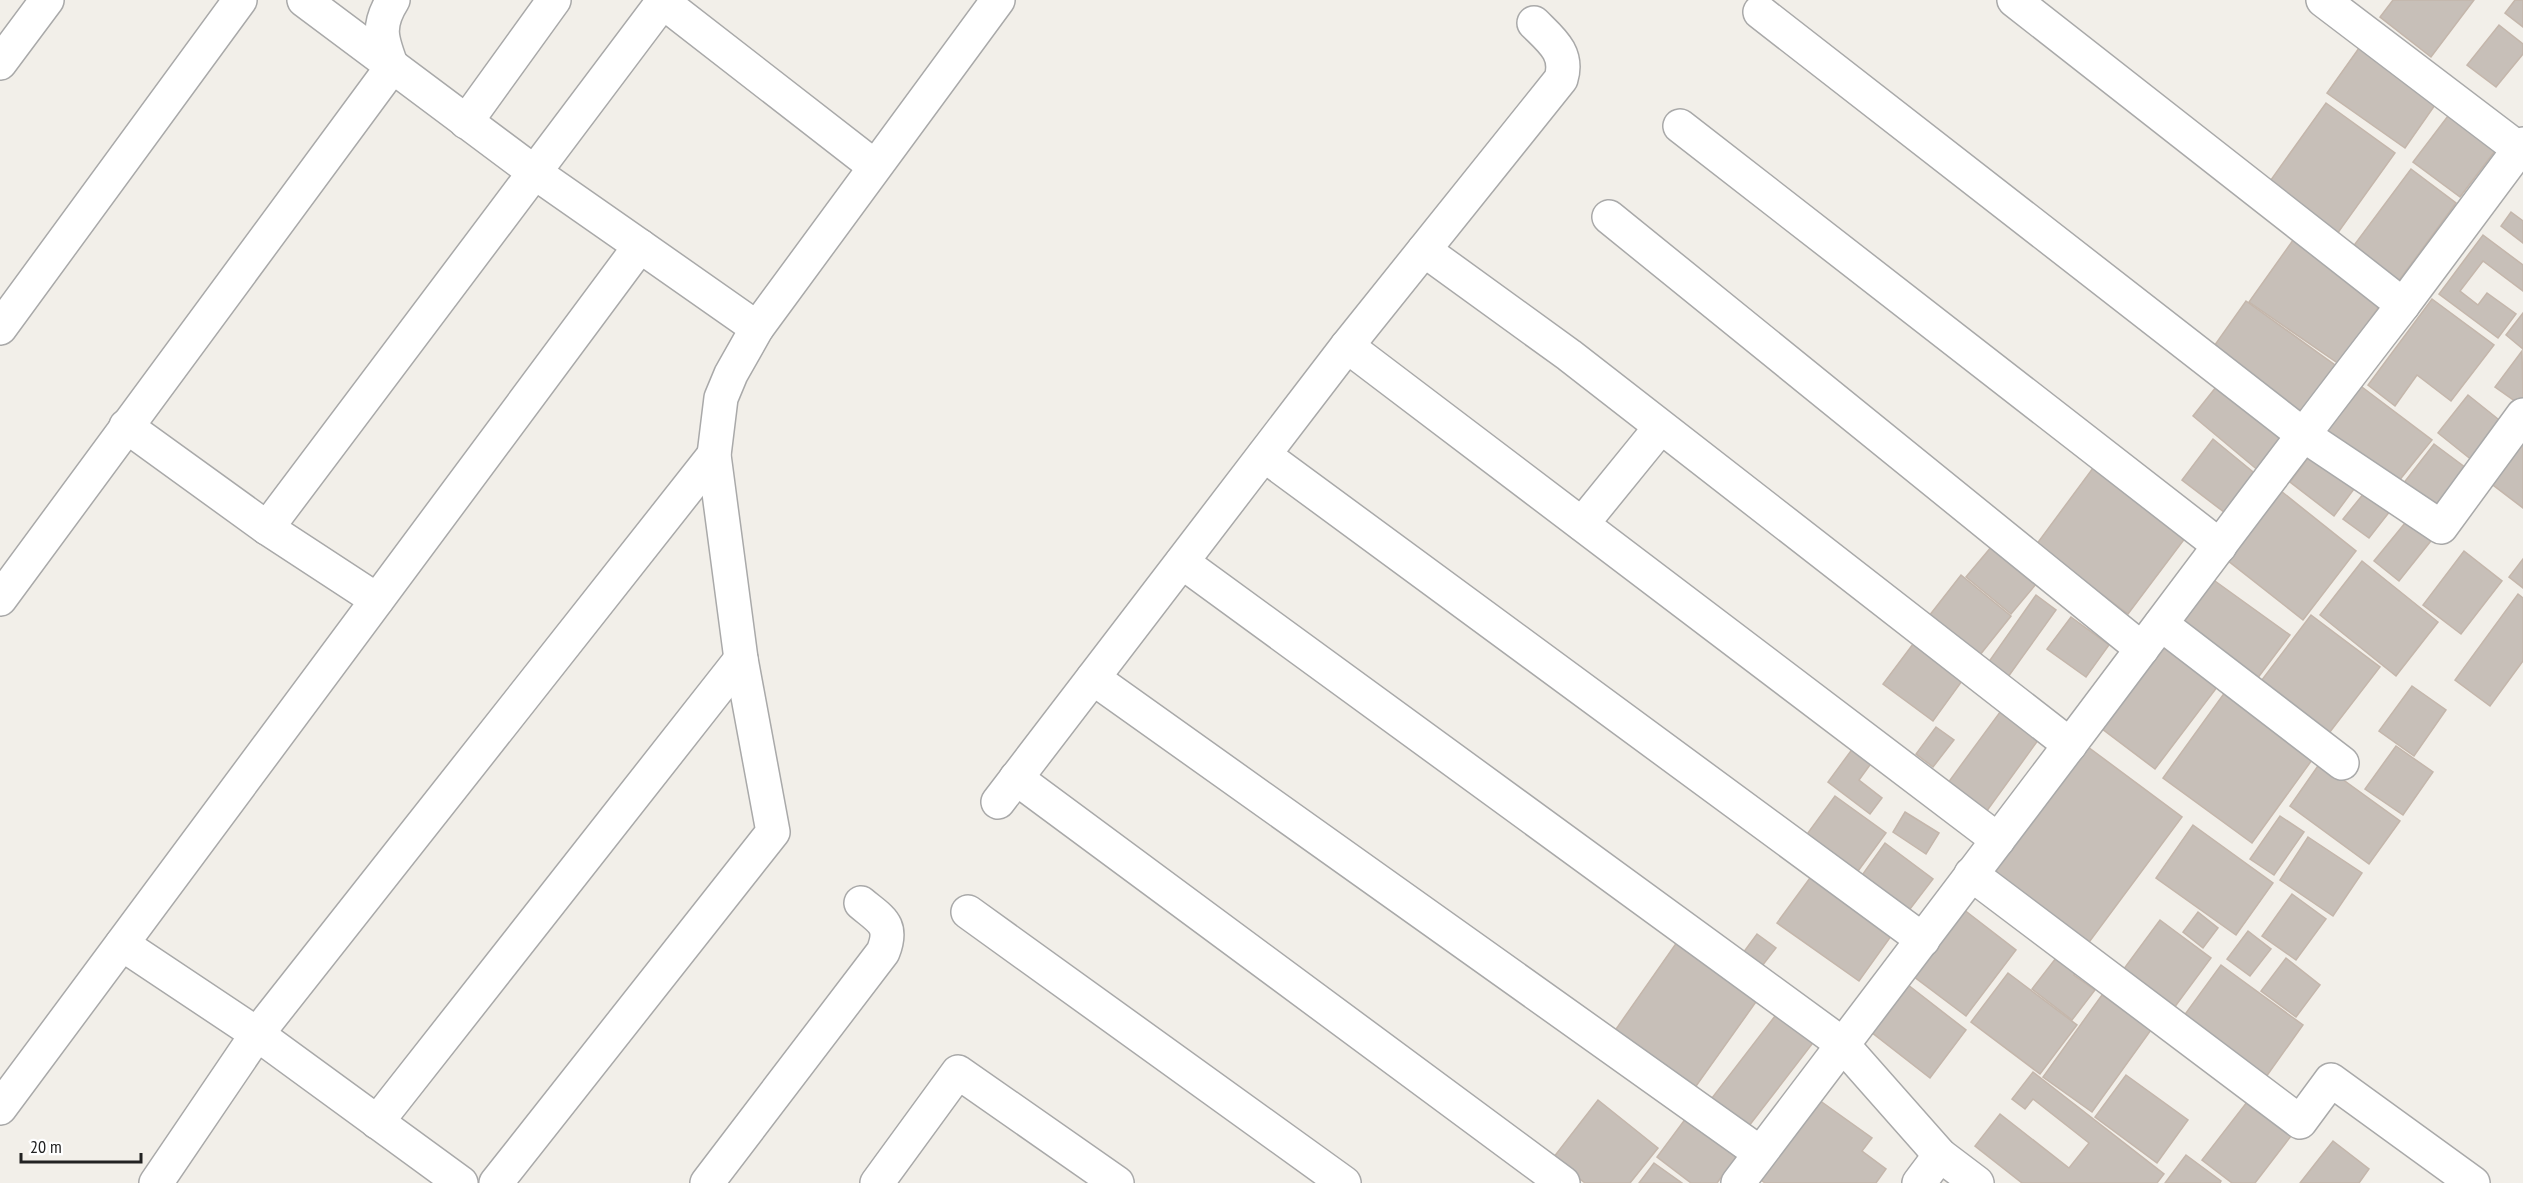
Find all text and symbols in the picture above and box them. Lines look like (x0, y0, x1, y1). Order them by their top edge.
scale bar (21, 1126, 141, 1164)
text: 20 m (30, 1135, 62, 1158)

